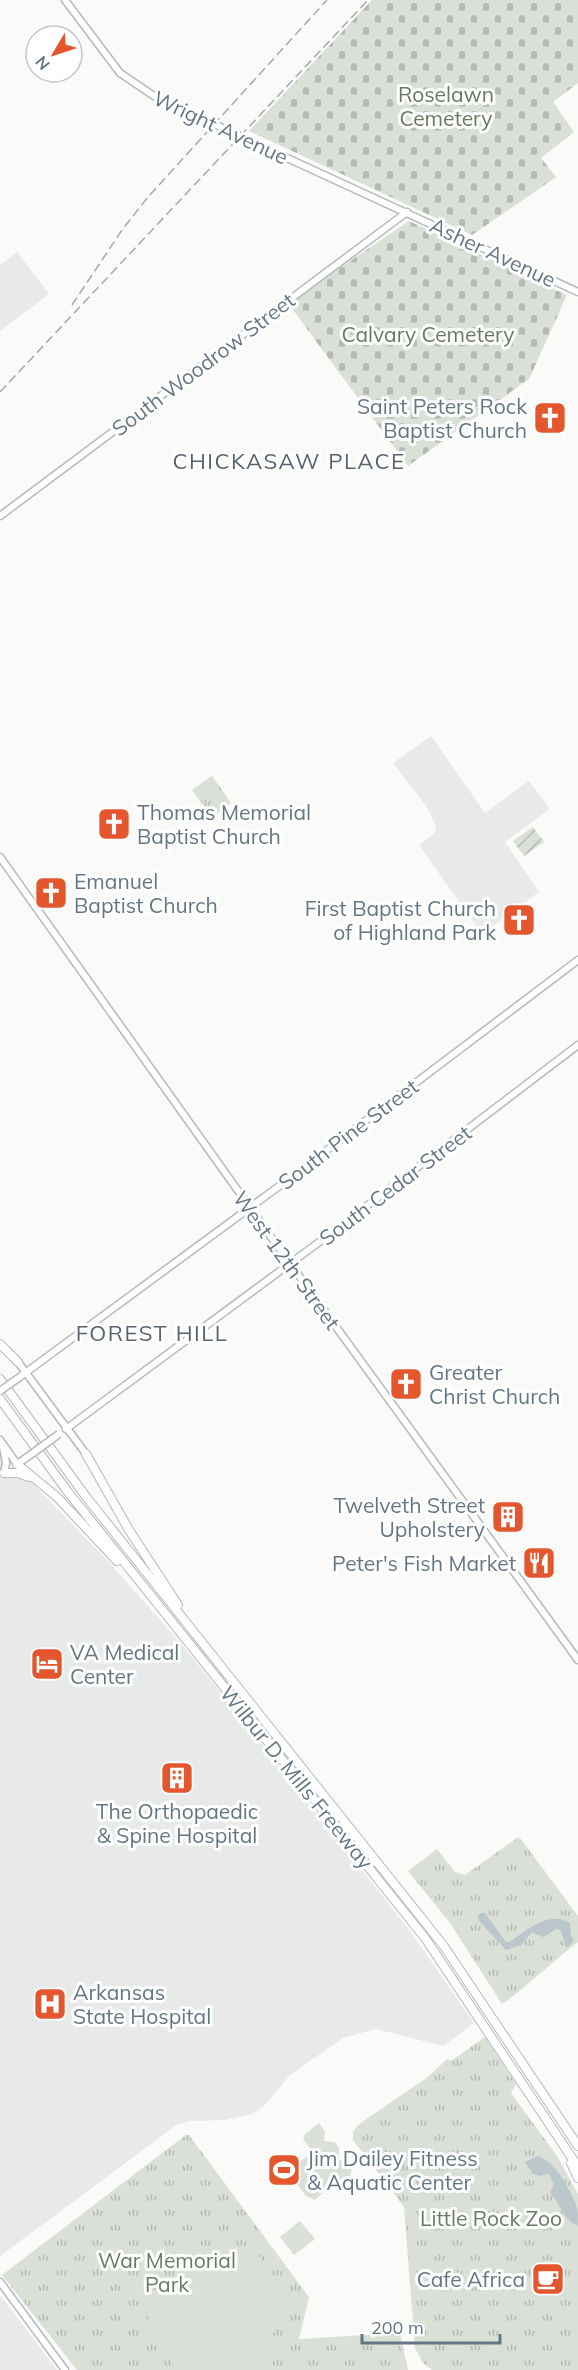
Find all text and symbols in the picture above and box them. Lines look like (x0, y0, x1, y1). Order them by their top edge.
north arrow (24, 24, 84, 84)
text: N (31, 52, 54, 74)
park label: Roselawn Cemetery (398, 81, 494, 131)
street label: Wright Avenue (149, 84, 293, 170)
street label: Asher Avenue (426, 212, 560, 292)
street label: South Woodrow Street (106, 287, 300, 441)
park label: Calvary Cemetery (341, 321, 515, 347)
place label: Saint Peters Rock Baptist Church (357, 393, 527, 443)
church icon: Saint Peters Rock Baptist Church (532, 400, 568, 436)
district label: CHICKASAW PLACE (172, 447, 406, 475)
place label: Thomas Memorial Baptist Church (137, 799, 311, 849)
church icon: Thomas Memorial Baptist Church (96, 806, 132, 842)
place label: Emanuel Baptist Church (74, 868, 218, 918)
church icon: Emanuel Baptist Church (33, 875, 69, 911)
place label: First Baptist Church of Highland Park (305, 895, 496, 945)
church icon: First Baptist Church of Highland Park (501, 902, 537, 938)
street label: South Pine Street (273, 1073, 423, 1195)
street label: South Cedar Street (314, 1119, 476, 1251)
street label: West 12th Street (228, 1186, 346, 1334)
district label: FOREST HILL (76, 1319, 228, 1347)
place label: Greater Christ Church (429, 1359, 560, 1409)
church icon: Greater Christ Church (388, 1366, 424, 1402)
place label: Twelveth Street Upholstery (334, 1492, 485, 1542)
building icon: Twelveth Street Upholstery (490, 1499, 526, 1535)
restaurant icon: Peter's Fish Market (521, 1545, 557, 1581)
place label: Peter's Fish Market (332, 1550, 516, 1576)
place label: VA Medical Center (70, 1639, 179, 1689)
hotel icon: VA Medical Center (29, 1646, 65, 1682)
street label: Wilbur D. Mills Freeway (215, 1680, 379, 1874)
building icon: The Orthopaedic & Spine Hospital (159, 1760, 195, 1796)
place label: The Orthopaedic & Spine Hospital (96, 1798, 258, 1848)
place label: Arkansas State Hospital (73, 1979, 211, 2029)
hospital icon: Arkansas State Hospital (32, 1986, 68, 2022)
place label: Jim Dailey Fitness & Aquatic Center (307, 2145, 478, 2195)
sports icon: Jim Dailey Fitness & Aquatic Center (266, 2152, 302, 2188)
park label: Little Rock Zoo (420, 2205, 562, 2231)
park label: War Memorial Park (98, 2247, 236, 2297)
cafe icon: Cafe Africa (530, 2261, 566, 2297)
place label: Cafe Africa (417, 2266, 525, 2292)
scale bar (362, 2307, 500, 2345)
text: 200 m (371, 2316, 424, 2339)

